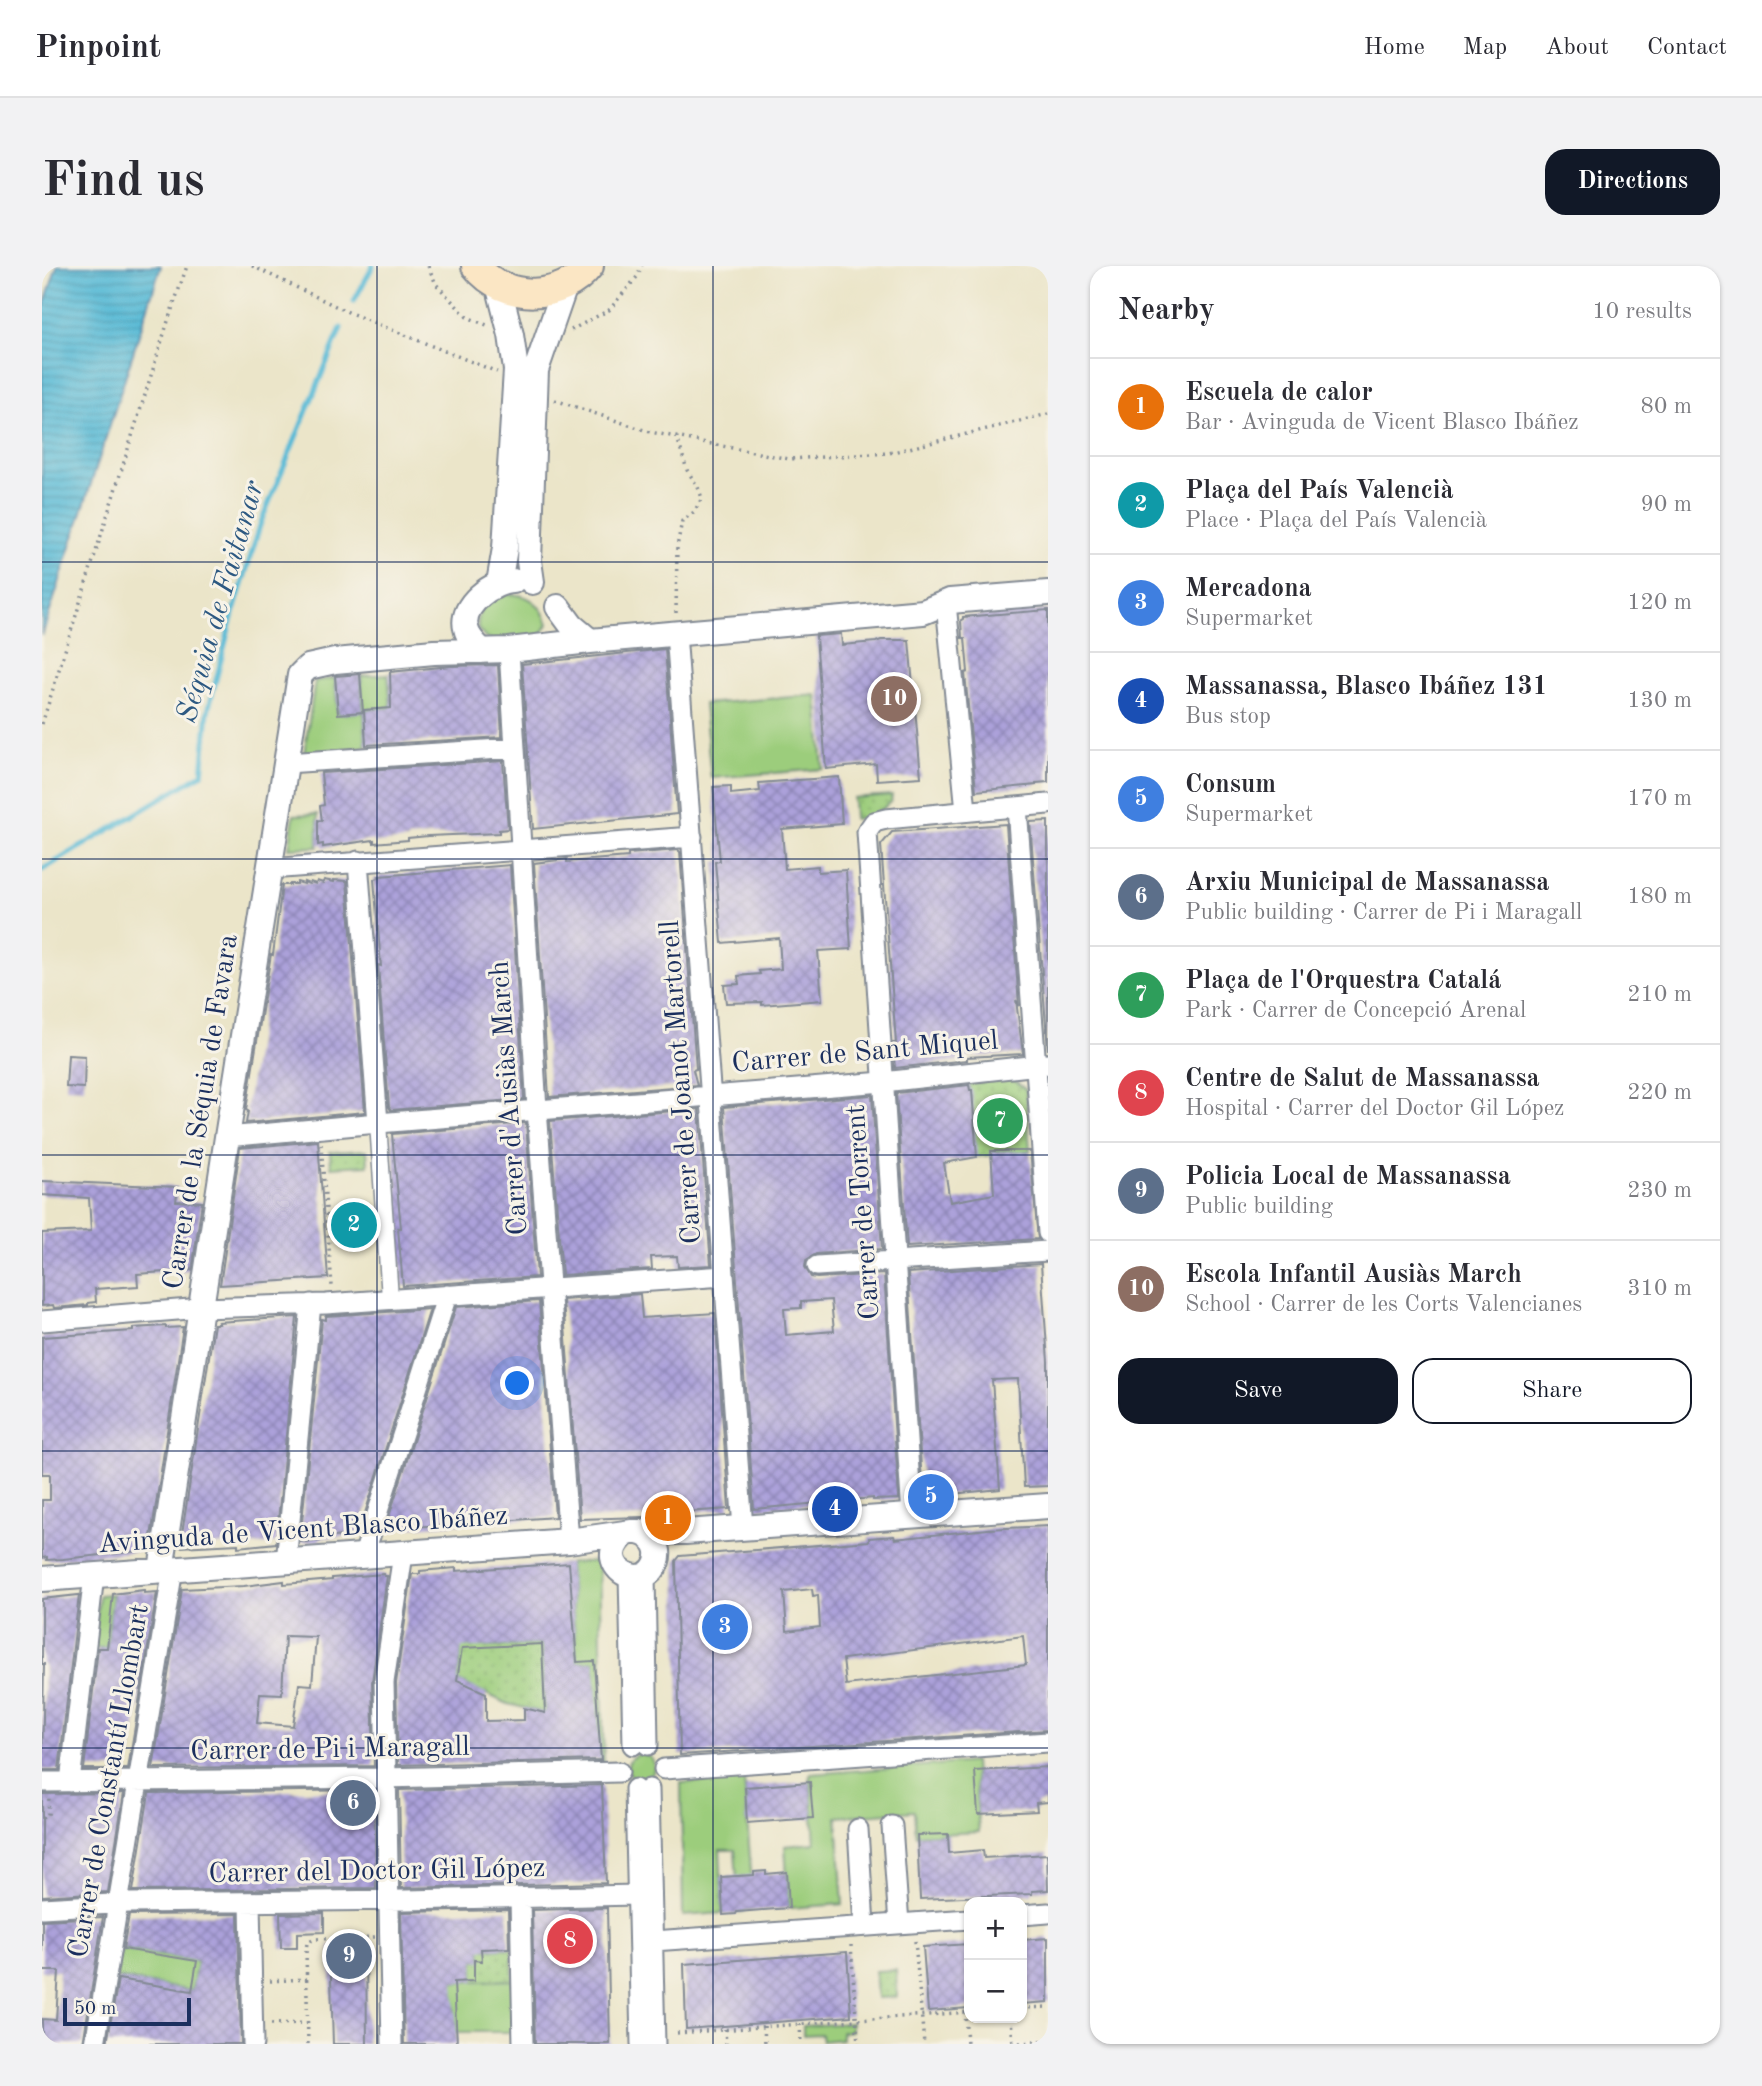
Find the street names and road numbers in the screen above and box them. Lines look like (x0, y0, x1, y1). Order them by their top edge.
street label: Carrer de Joanot Martorell (657, 919, 707, 1245)
street label: Carrer de la Séquia de Favara (160, 932, 244, 1292)
street label: Carrer d'Ausiàs March (486, 960, 534, 1236)
street label: Carrer de Sant Miquel (731, 1027, 999, 1079)
street label: Carrer de Torrent (843, 1103, 885, 1321)
street label: Avinguda de Vicent Blasco Ibáñez (97, 1503, 509, 1559)
street label: Carrer de Constantí Llombart (65, 1602, 155, 1960)
street label: Carrer de Pi i Maragall (190, 1734, 470, 1766)
street label: Carrer del Doctor Gil López (208, 1855, 546, 1889)

